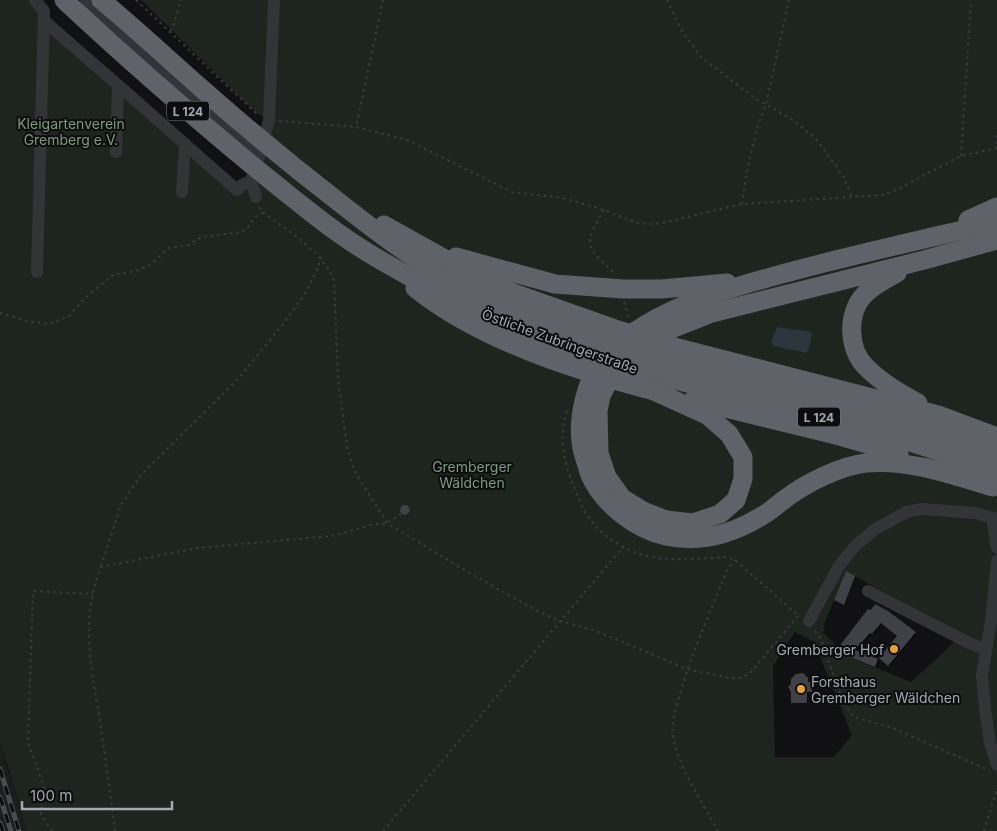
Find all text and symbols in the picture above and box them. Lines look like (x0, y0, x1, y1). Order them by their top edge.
road number: L 124 (167, 102, 209, 120)
park label: Kleigartenverein Gremberg e.V. (17, 115, 125, 148)
street label: Östliche Zubringerstraße (480, 305, 640, 377)
road number: L 124 (798, 408, 840, 427)
park label: Gremberger Wäldchen (432, 458, 512, 491)
place label: Gremberger Hof (776, 641, 884, 658)
marker: Gremberger Hof (888, 643, 900, 655)
place label: Forsthaus Gremberger Wäldchen (811, 673, 960, 706)
marker: Forsthaus Gremberger Wäldchen (795, 683, 807, 695)
scale bar (22, 778, 172, 810)
text: 100 m (30, 786, 72, 805)

